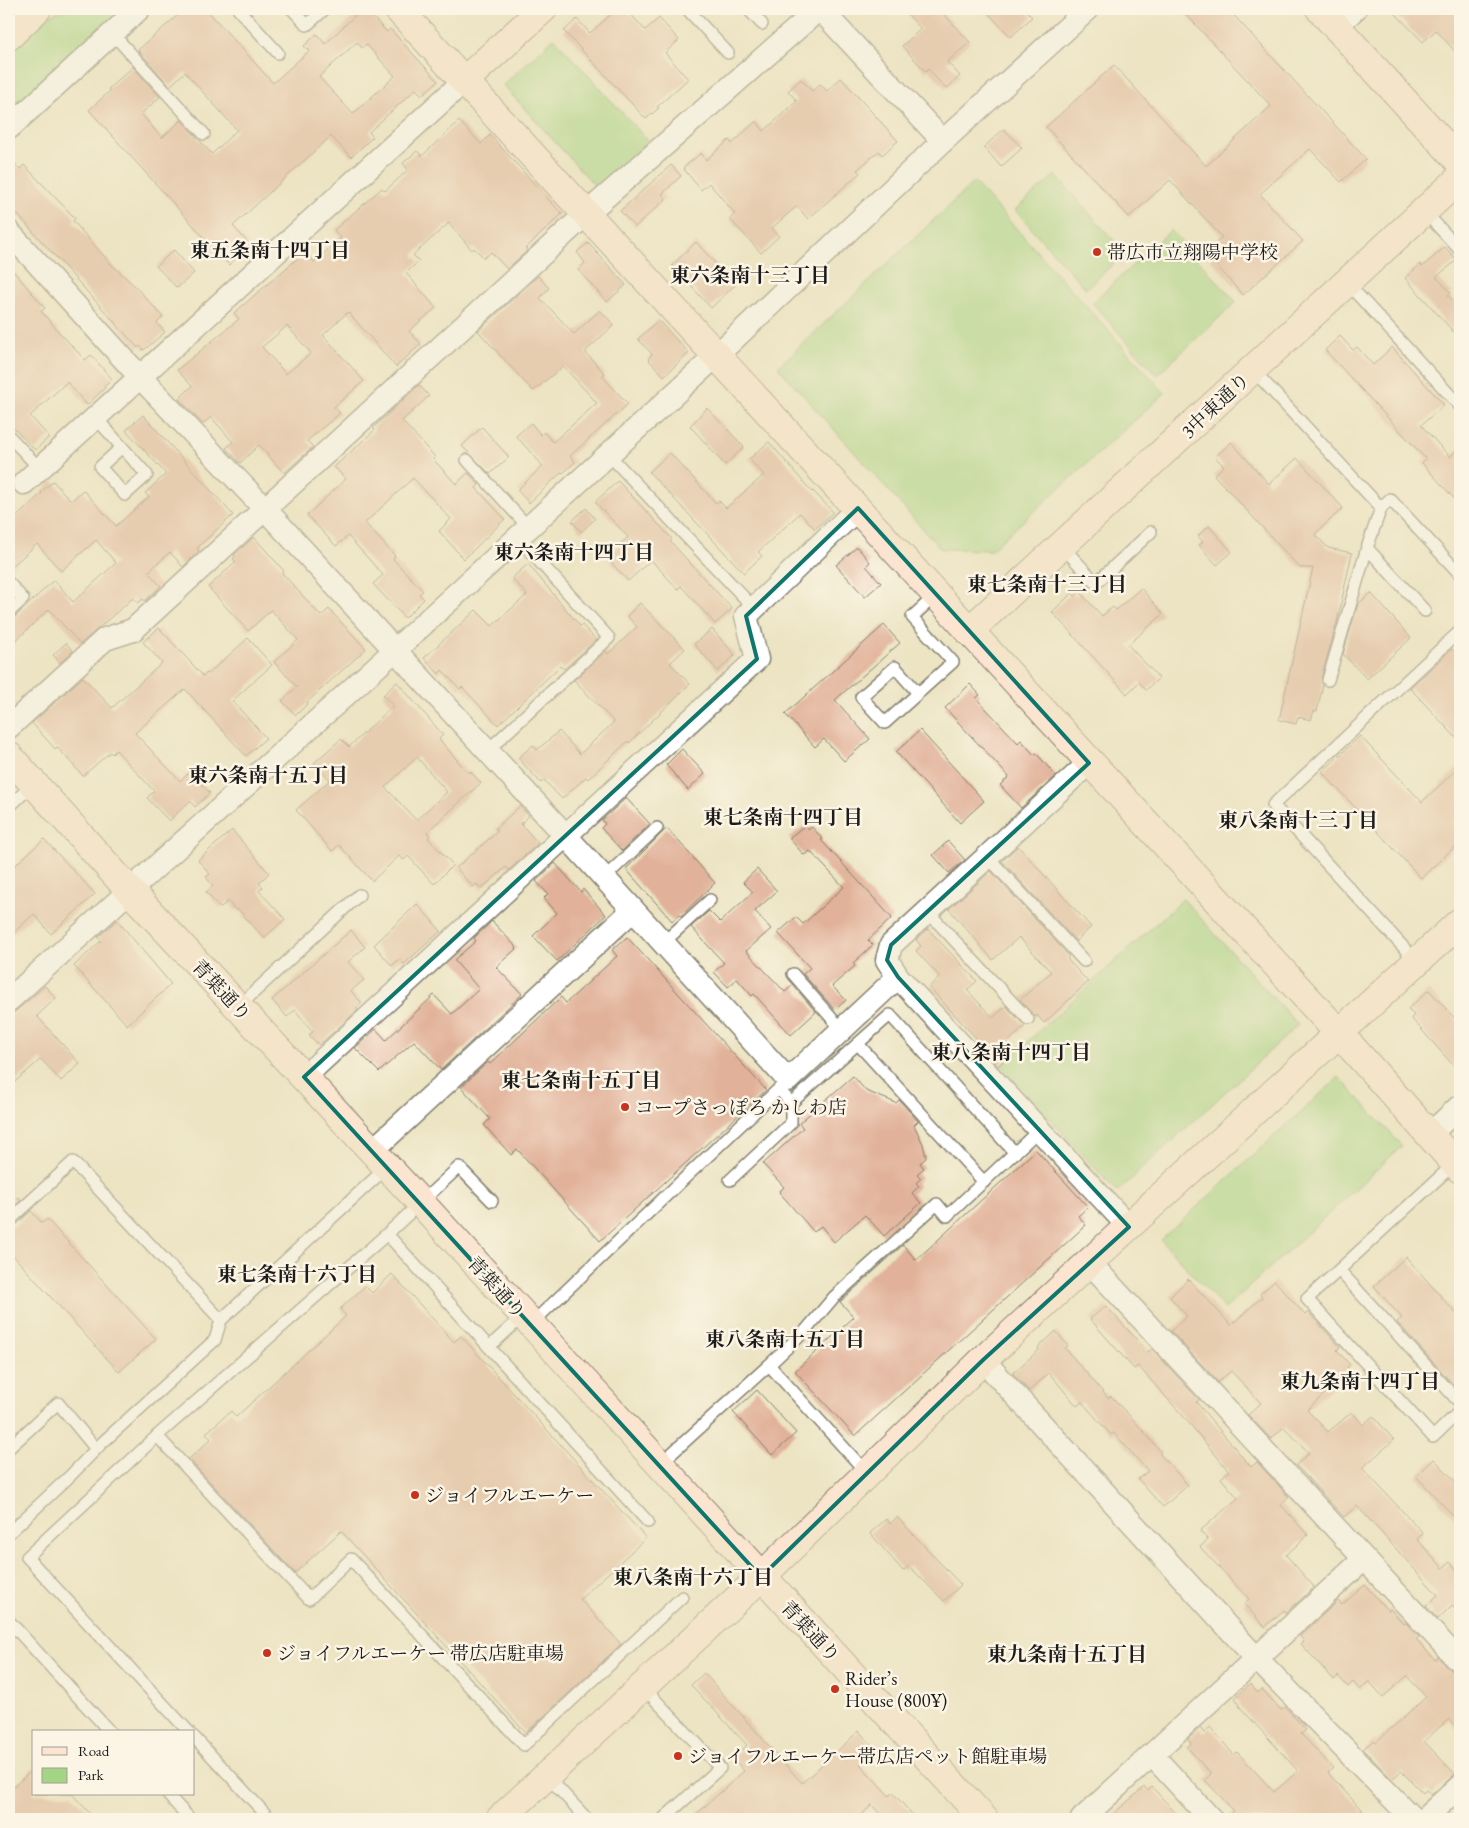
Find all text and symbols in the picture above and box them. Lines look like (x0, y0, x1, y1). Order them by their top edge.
district label: 東五条南十四丁目 (190, 237, 350, 263)
place label: 帯広市立翔陽中学校 (1107, 240, 1278, 265)
marker: 帯広市立翔陽中学校 (1091, 246, 1103, 258)
district label: 東六条南十三丁目 (670, 262, 830, 288)
street label: 3中東通り (1176, 367, 1255, 444)
district label: 東六条南十四丁目 (494, 539, 654, 565)
district label: 東七条南十三丁目 (967, 571, 1127, 597)
district label: 東六条南十五丁目 (188, 762, 348, 788)
district label: 東七条南十四丁目 (703, 804, 863, 830)
district label: 東八条南十三丁目 (1218, 807, 1378, 833)
street label: 青葉通り (187, 954, 257, 1027)
district label: 東八条南十四丁目 (931, 1039, 1091, 1065)
district label: 東七条南十五丁目 (501, 1067, 661, 1093)
place label: コープさっぽろ かしわ店 (635, 1095, 847, 1120)
marker: コープさっぽろ かしわ店 (619, 1101, 631, 1113)
street label: 青葉通り (462, 1251, 531, 1324)
district label: 東七条南十六丁目 (217, 1261, 377, 1287)
district label: 東八条南十五丁目 (705, 1326, 865, 1352)
district label: 東九条南十四丁目 (1280, 1368, 1440, 1394)
place label: ジョイフルエーケー (425, 1483, 594, 1508)
marker: ジョイフルエーケー (409, 1489, 421, 1501)
district label: 東八条南十六丁目 (613, 1564, 773, 1590)
street label: 青葉通り (776, 1595, 846, 1668)
place label: ジョイフルエーケー 帯広店駐車場 (277, 1641, 564, 1666)
district label: 東九条南十五丁目 (987, 1641, 1147, 1667)
marker: ジョイフルエーケー 帯広店駐車場 (261, 1647, 273, 1659)
place label: Rider’s House (800¥) (845, 1666, 947, 1713)
marker: Rider’s House (800¥) (829, 1683, 841, 1695)
legend (32, 1730, 195, 1796)
text: Road (78, 1741, 110, 1760)
place label: ジョイフルエーケー帯広店ペット館駐車場 (688, 1744, 1047, 1769)
marker: ジョイフルエーケー帯広店ペット館駐車場 (672, 1750, 684, 1762)
text: Park (78, 1765, 105, 1784)

